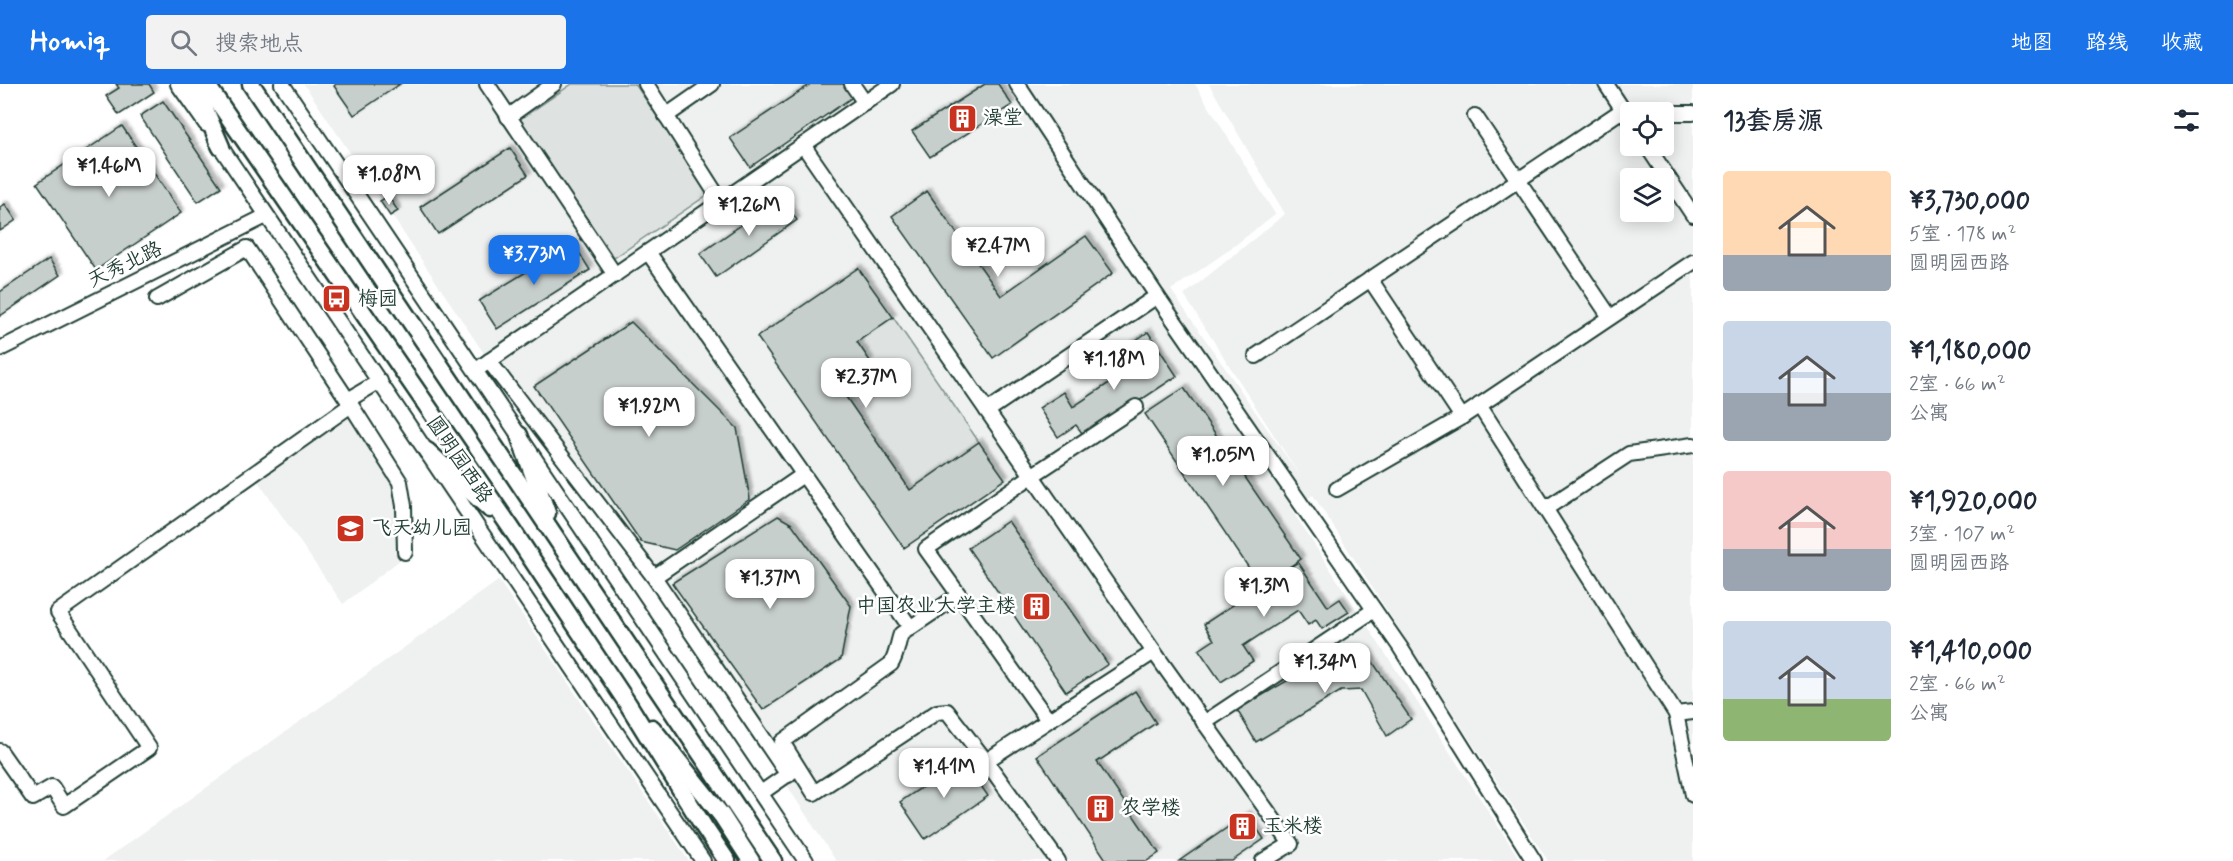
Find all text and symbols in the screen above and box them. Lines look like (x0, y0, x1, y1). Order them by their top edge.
search box (146, 15, 566, 69)
text: Homiq (30, 24, 110, 61)
icon: search (167, 26, 200, 59)
text: 地图 (2011, 29, 2053, 57)
text: 路线 (2086, 29, 2128, 57)
text: 收藏 (2161, 29, 2203, 57)
text: 搜索地点 (215, 30, 303, 58)
building icon: 澡堂 (946, 102, 978, 134)
map controls (1620, 102, 1674, 222)
button: locate (1620, 102, 1674, 156)
icon: filters (2170, 104, 2203, 137)
place label: 澡堂 (983, 105, 1023, 132)
text: 13套房源 (1723, 105, 1824, 139)
pin: ¥1.46M (60, 147, 158, 198)
text: ¥1.46M (77, 153, 141, 180)
pin: ¥1.08M (340, 155, 438, 206)
text: ¥1.08M (357, 161, 421, 188)
button: layers (1620, 168, 1674, 222)
text: ¥3,730,000 (1909, 185, 2030, 219)
pin: ¥1.26M (700, 186, 798, 237)
text: ¥1.26M (717, 192, 781, 219)
icon: home (1771, 195, 1843, 267)
text: 5室 · 178 m² (1909, 221, 2016, 248)
pin: ¥2.47M (949, 227, 1047, 278)
text: ¥2.47M (966, 233, 1030, 260)
street label: 天秀北路 (83, 235, 168, 295)
pin: ¥3.73M (485, 235, 583, 286)
text: ¥3.73M (503, 241, 565, 268)
text: 圆明园西路 (1909, 250, 2009, 277)
bus stop icon: 梅园 (321, 283, 353, 315)
place label: 梅园 (358, 286, 398, 313)
text: ¥1,180,000 (1909, 335, 2032, 369)
pin: ¥1.18M (1065, 340, 1163, 391)
icon: home (1771, 345, 1843, 417)
text: ¥1.18M (1083, 346, 1145, 373)
pin: ¥2.37M (817, 358, 915, 409)
text: ¥2.37M (835, 364, 897, 391)
text: 2室 · 66 m² (1909, 371, 2006, 398)
pin: ¥1.92M (600, 387, 698, 438)
text: ¥1.92M (618, 393, 680, 420)
text: 公寓 (1909, 400, 1949, 427)
street label: 圆明园西路 (420, 411, 499, 510)
pin: ¥1.05M (1174, 436, 1272, 487)
text: ¥1.05M (1191, 442, 1255, 469)
text: ¥1,920,000 (1909, 485, 2037, 519)
icon: home (1771, 495, 1843, 567)
school or university icon: 飞天幼儿园 (335, 512, 367, 544)
place label: 飞天幼儿园 (372, 515, 472, 542)
text: 3室 · 107 m² (1909, 521, 2015, 548)
text: 圆明园西路 (1909, 550, 2009, 577)
pin: ¥1.37M (721, 559, 819, 610)
text: ¥1.37M (739, 565, 801, 592)
pin: ¥1.3M (1222, 567, 1306, 618)
text: ¥1.3M (1238, 573, 1290, 600)
building icon: 中国农业大学主楼 (1021, 590, 1053, 622)
place label: 中国农业大学主楼 (856, 593, 1016, 620)
text: ¥1,410,000 (1909, 635, 2032, 669)
pin: ¥1.34M (1276, 643, 1374, 694)
icon: home (1771, 645, 1843, 717)
text: ¥1.34M (1293, 649, 1357, 676)
text: 2室 · 66 m² (1909, 671, 2006, 698)
text: 公寓 (1909, 700, 1949, 727)
pin: ¥1.41M (895, 748, 993, 799)
text: ¥1.41M (913, 754, 975, 781)
building icon: 农学楼 (1084, 792, 1116, 824)
place label: 农学楼 (1121, 795, 1181, 822)
building icon: 玉米楼 (1226, 810, 1258, 842)
place label: 玉米楼 (1263, 813, 1323, 840)

